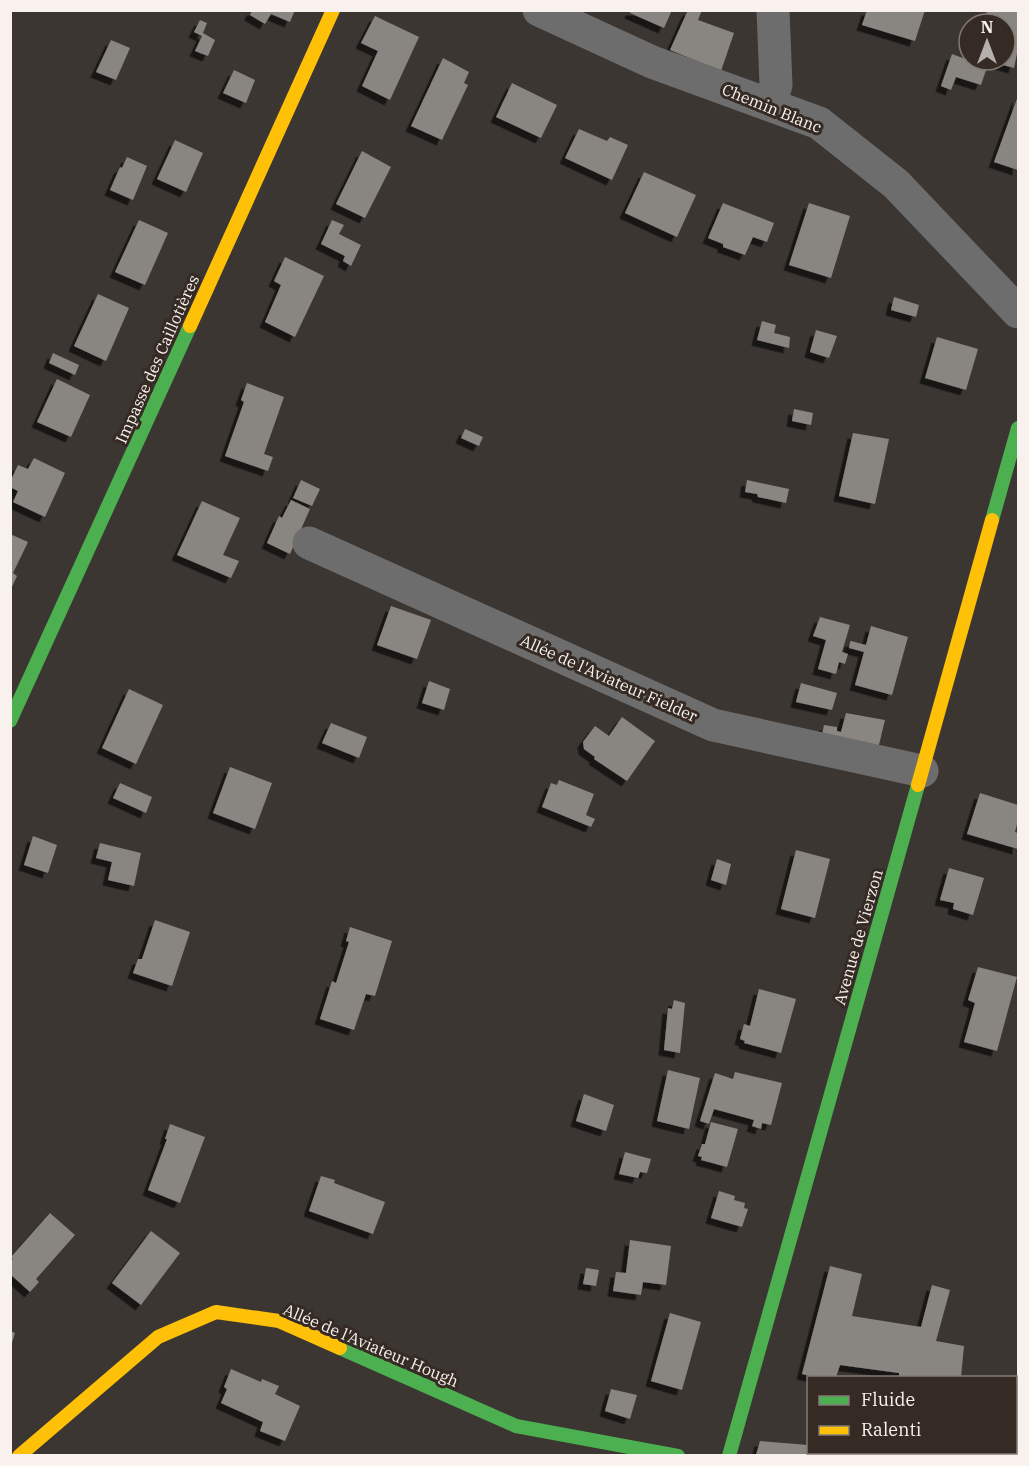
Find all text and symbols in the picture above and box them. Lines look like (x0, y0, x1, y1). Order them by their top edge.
north arrow (957, 12, 1017, 72)
text: N (981, 17, 993, 37)
street label: Chemin Blanc (719, 79, 825, 137)
street label: Impasse des Caillotières (111, 272, 203, 446)
street label: Allée de l'Aviateur Fielder (517, 630, 701, 726)
street label: Avenue de Vierzon (829, 867, 887, 1007)
street label: Allée de l'Aviateur Hough (280, 1299, 462, 1391)
legend (807, 1376, 1017, 1454)
text: Fluide (861, 1388, 915, 1411)
text: Ralenti (861, 1418, 922, 1441)

